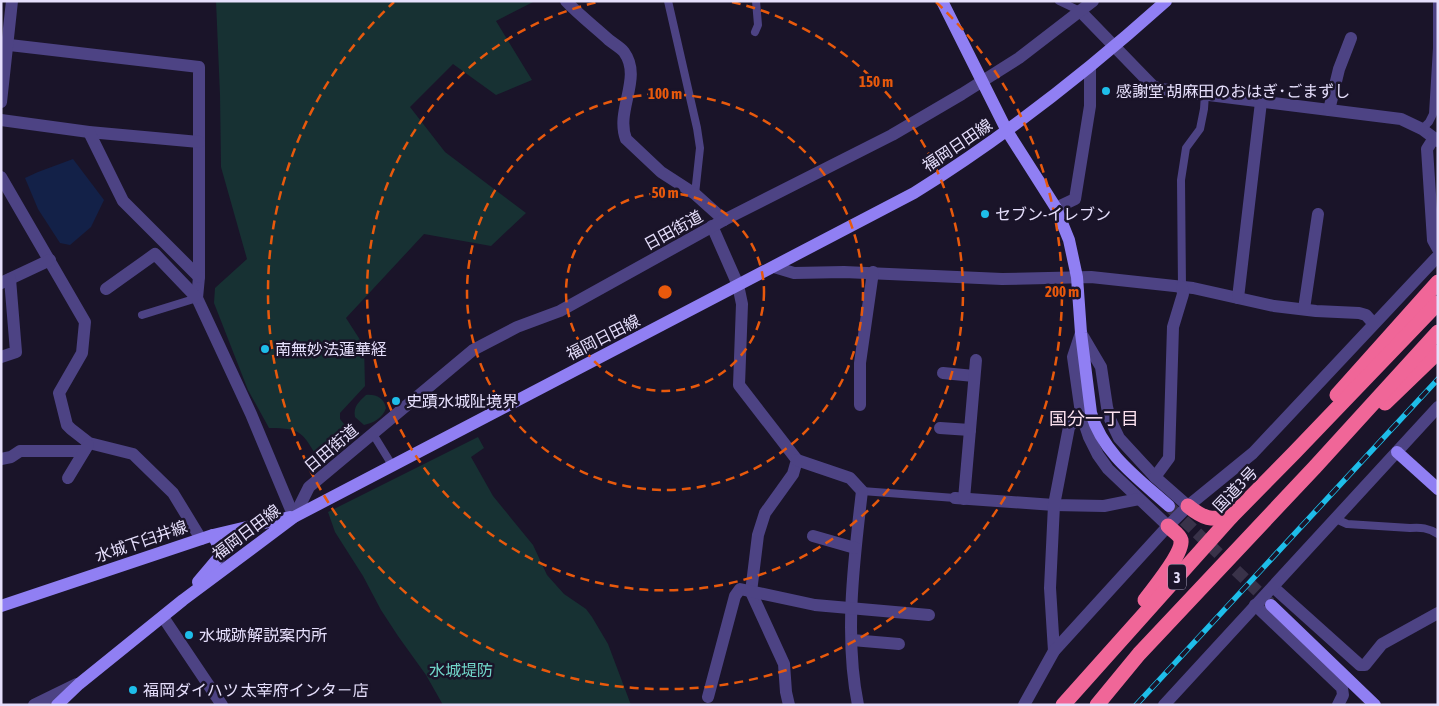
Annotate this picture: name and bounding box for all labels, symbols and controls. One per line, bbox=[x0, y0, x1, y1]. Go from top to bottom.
text: 150 m bbox=[859, 73, 893, 90]
place label: 感謝堂 胡麻田のおはぎ･ごまずし bbox=[1116, 82, 1350, 100]
text: 100 m bbox=[648, 85, 682, 102]
marker: 感謝堂 胡麻田のおはぎ･ごまずし bbox=[1100, 85, 1112, 97]
street label: 福岡日田線 bbox=[919, 115, 995, 175]
text: 50 m bbox=[652, 184, 679, 201]
place label: セブン-イレブン bbox=[995, 205, 1111, 223]
street label: 日田街道 bbox=[641, 207, 705, 253]
marker: セブン-イレブン bbox=[979, 208, 991, 220]
centre of rings bbox=[656, 283, 674, 301]
text: 200 m bbox=[1045, 283, 1079, 300]
street label: 福岡日田線 bbox=[563, 311, 643, 363]
place label: 南無妙法蓮華経 bbox=[275, 340, 387, 358]
marker: 南無妙法蓮華経 bbox=[259, 343, 271, 355]
place label: 史蹟水城阯境界 bbox=[406, 392, 518, 410]
marker: 史蹟水城阯境界 bbox=[390, 395, 402, 407]
district label: 国分一丁目 bbox=[1049, 408, 1139, 429]
street label: 日田街道 bbox=[301, 421, 361, 475]
street label: 国道3号 bbox=[1209, 463, 1261, 515]
street label: 福岡日田線 bbox=[209, 501, 283, 563]
street label: 水城下臼井線 bbox=[93, 517, 189, 565]
road number: 3 bbox=[1168, 564, 1186, 590]
place label: 水城跡解説案内所 bbox=[199, 626, 327, 644]
marker: 水城跡解説案内所 bbox=[183, 629, 195, 641]
park label: 水城堤防 bbox=[429, 661, 493, 679]
place label: 福岡ダイハツ 太宰府インタ－店 bbox=[143, 681, 369, 699]
marker: 福岡ダイハツ 太宰府インタ－店 bbox=[127, 684, 139, 696]

